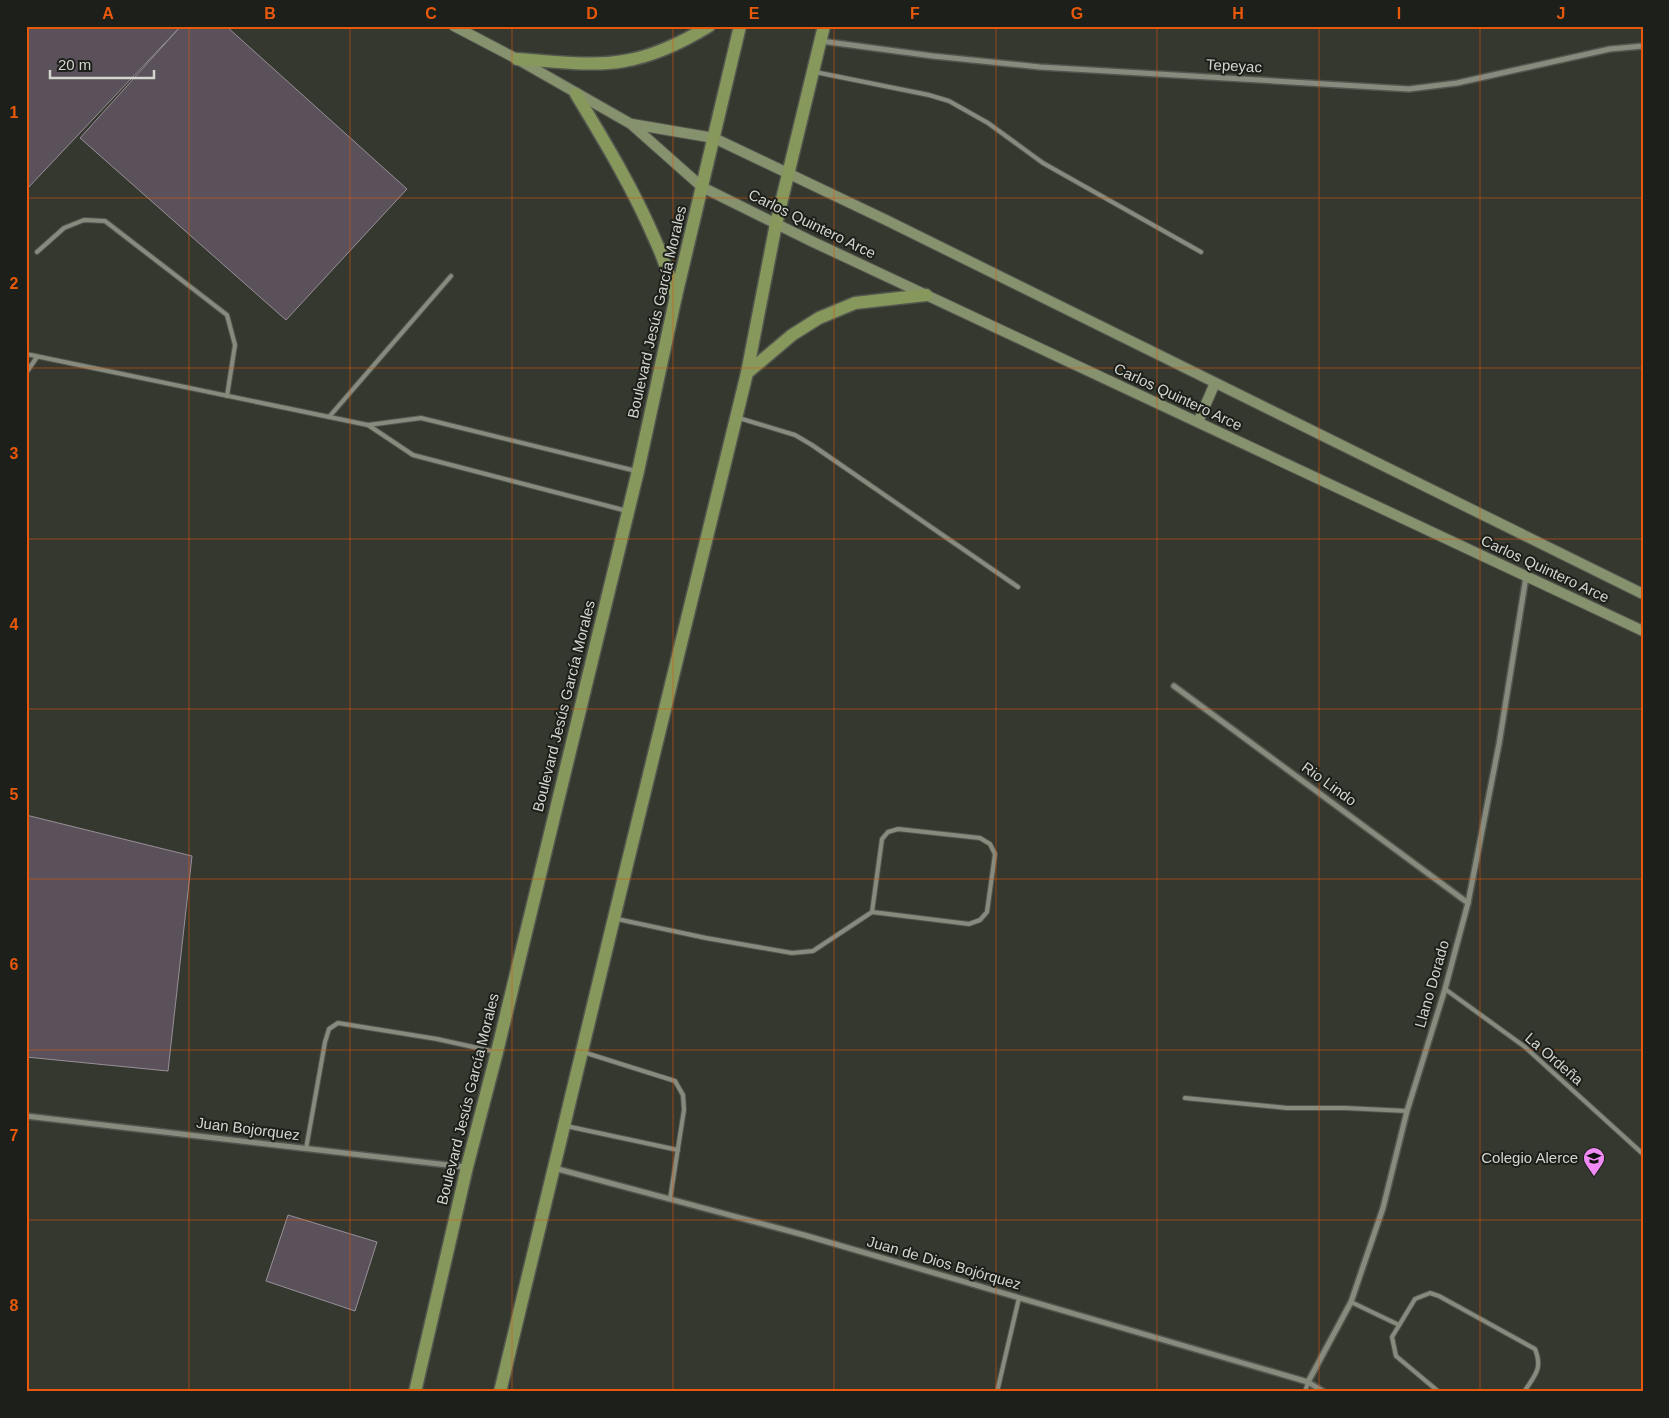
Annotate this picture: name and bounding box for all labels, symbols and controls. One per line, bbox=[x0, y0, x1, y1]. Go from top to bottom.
text: A bbox=[102, 5, 114, 22]
text: B bbox=[264, 5, 276, 22]
text: C bbox=[425, 5, 437, 22]
text: D bbox=[586, 5, 598, 22]
text: E bbox=[749, 5, 760, 22]
text: F bbox=[910, 5, 920, 22]
text: G bbox=[1071, 5, 1083, 22]
text: H bbox=[1232, 5, 1244, 22]
text: I bbox=[1397, 5, 1401, 22]
text: J bbox=[1557, 5, 1565, 22]
scale bar bbox=[50, 48, 154, 80]
text: 20 m bbox=[58, 56, 91, 73]
street label: Tepeyac bbox=[1206, 56, 1263, 75]
text: 1 bbox=[10, 104, 19, 121]
street label: Carlos Quintero Arce bbox=[746, 185, 879, 262]
street label: Boulevard Jesús García Morales bbox=[624, 204, 689, 420]
text: 2 bbox=[10, 275, 19, 292]
street label: Carlos Quintero Arce bbox=[1112, 359, 1245, 434]
text: 3 bbox=[10, 445, 19, 462]
street label: Carlos Quintero Arce bbox=[1479, 531, 1612, 606]
street label: Boulevard Jesús García Morales bbox=[529, 598, 598, 814]
text: 4 bbox=[10, 616, 19, 633]
street label: Rio Lindo bbox=[1299, 758, 1360, 809]
text: 5 bbox=[10, 786, 19, 803]
street label: Llano Dorado bbox=[1411, 938, 1452, 1029]
text: 6 bbox=[10, 956, 19, 973]
street label: Boulevard Jesús García Morales bbox=[433, 991, 502, 1207]
street label: La Ordeña bbox=[1522, 1029, 1587, 1089]
street label: Juan Bojorquez bbox=[195, 1114, 301, 1143]
text: 7 bbox=[10, 1127, 19, 1144]
school or university icon: Colegio Alerce bbox=[1582, 1146, 1606, 1177]
place label: Colegio Alerce bbox=[1481, 1149, 1578, 1166]
street label: Juan de Dios Bojórquez bbox=[865, 1232, 1023, 1293]
text: 8 bbox=[10, 1297, 19, 1314]

